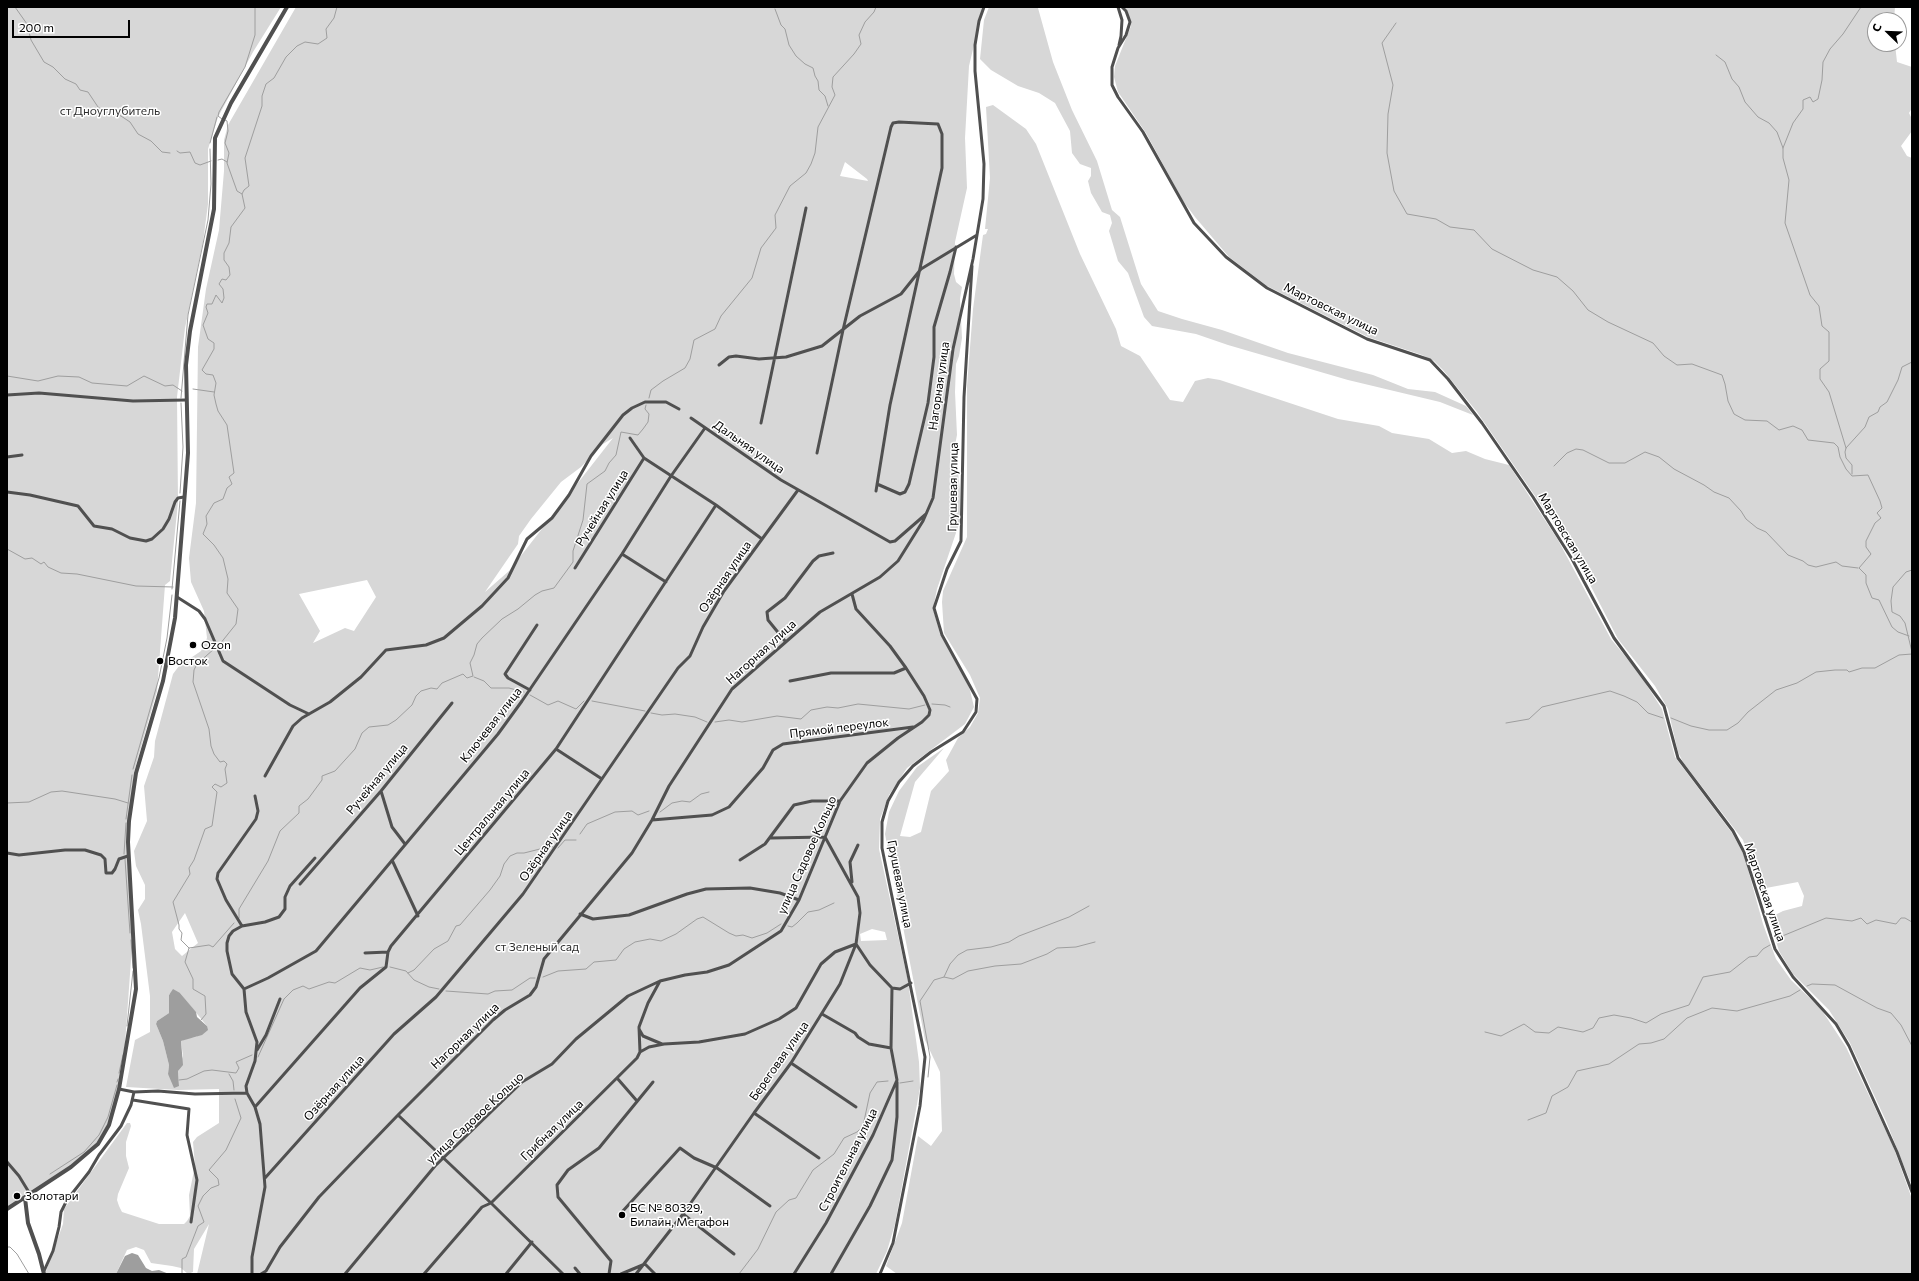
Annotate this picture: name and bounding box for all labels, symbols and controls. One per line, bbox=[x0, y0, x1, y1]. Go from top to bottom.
scale bar bbox=[14, 12, 132, 38]
north arrow bbox=[1867, 12, 1907, 52]
text: 200 m bbox=[19, 20, 54, 34]
text: С bbox=[1869, 22, 1884, 34]
park label: ст Дноуглубитель bbox=[60, 104, 160, 118]
street label: Мартовская улица bbox=[1281, 280, 1381, 338]
street label: Нагорная улица bbox=[926, 341, 952, 431]
street label: Дальняя улица bbox=[711, 417, 787, 477]
street label: Грушевая улица bbox=[945, 442, 961, 532]
street label: Ручейная улица bbox=[573, 467, 631, 549]
street label: Мартовская улица bbox=[1535, 490, 1601, 586]
street label: Озёрная улица bbox=[696, 538, 754, 616]
street label: Нагорная улица bbox=[723, 617, 799, 687]
place label: Ozon bbox=[201, 638, 231, 652]
marker: Ozon bbox=[188, 640, 198, 650]
place label: Восток bbox=[168, 654, 208, 668]
marker: Восток bbox=[155, 656, 165, 666]
street label: Ключевая улица bbox=[457, 685, 525, 765]
street label: Прямой переулок bbox=[789, 715, 889, 741]
street label: Ручейная улица bbox=[343, 741, 411, 817]
street label: Центральная улица bbox=[452, 766, 532, 858]
street label: улица Садовое Кольцо bbox=[774, 794, 840, 916]
street label: Озёрная улица bbox=[516, 808, 576, 884]
street label: Грушевая улица bbox=[884, 839, 916, 929]
street label: Мартовская улица bbox=[1741, 841, 1789, 943]
park label: ст Зеленый сад bbox=[495, 940, 579, 954]
street label: Нагорная улица bbox=[428, 1000, 502, 1072]
street label: Береговая улица bbox=[746, 1019, 812, 1103]
street label: Озёрная улица bbox=[301, 1052, 367, 1124]
street label: улица Садовое Кольцо bbox=[423, 1069, 527, 1167]
street label: Грибная улица bbox=[518, 1097, 586, 1163]
street label: Строительная улица bbox=[816, 1106, 880, 1214]
place label: Золотари bbox=[25, 1189, 79, 1203]
marker: Золотари bbox=[12, 1191, 22, 1201]
place label: БС № 80329, Билайн, Мегафон bbox=[630, 1201, 729, 1229]
marker: БС № 80329, Билайн, Мегафон bbox=[617, 1210, 627, 1220]

